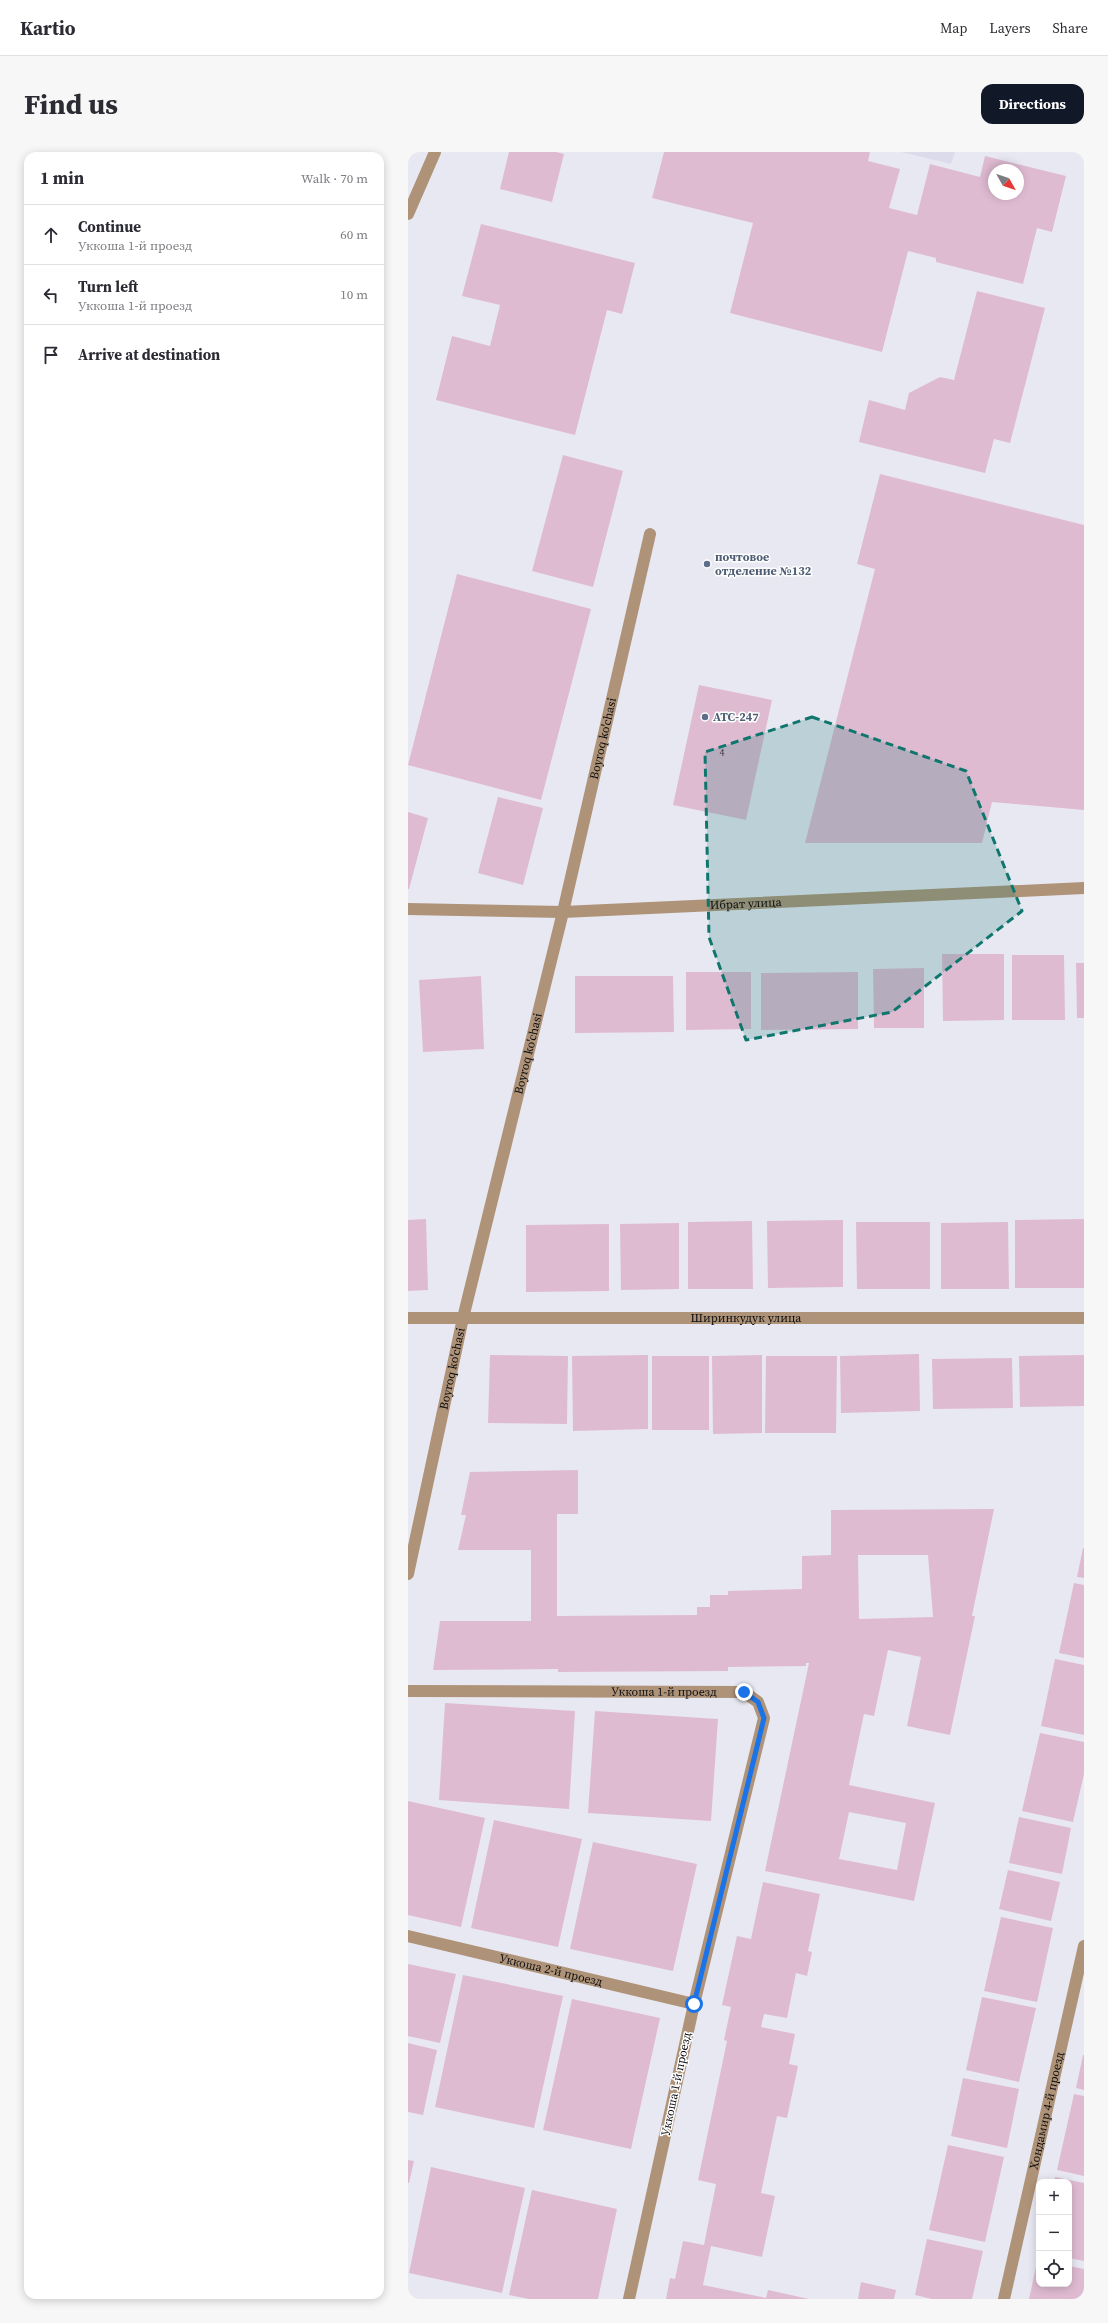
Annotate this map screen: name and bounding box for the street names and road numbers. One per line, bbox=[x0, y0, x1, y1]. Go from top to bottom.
street label: Boyroq ko'chasi bbox=[586, 696, 620, 781]
street label: Ибрат улица bbox=[710, 894, 783, 913]
street label: Boyroq ko'chasi bbox=[510, 1011, 546, 1096]
street label: Ширинкудук улица bbox=[691, 1310, 802, 1326]
street label: Boyroq ko'chasi bbox=[436, 1326, 469, 1411]
street label: Уккоша 1-й проезд bbox=[611, 1684, 717, 1700]
street label: Уккоша 2-й проезд bbox=[498, 1950, 604, 1990]
street label: Уккоша 1-й проезд bbox=[657, 2031, 695, 2137]
street label: Хондамир 4-й проезд bbox=[1026, 2050, 1068, 2171]

